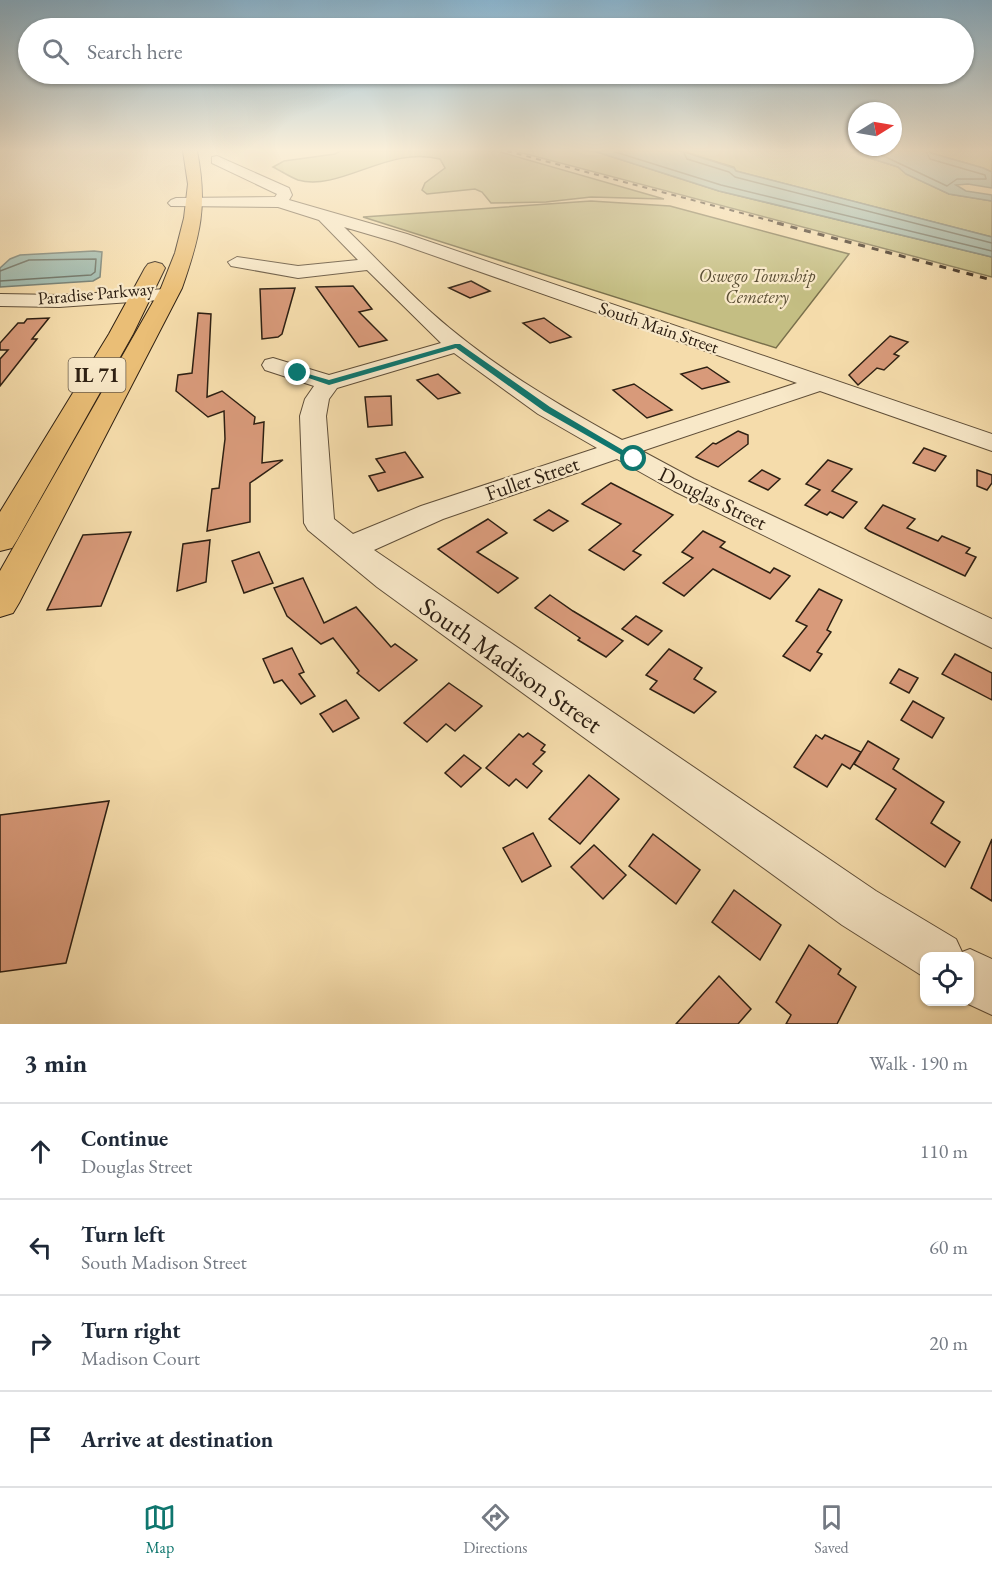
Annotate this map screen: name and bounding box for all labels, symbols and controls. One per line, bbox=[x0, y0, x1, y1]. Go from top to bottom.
search box bbox=[18, 18, 974, 84]
icon: search bbox=[39, 35, 72, 68]
text: Search here bbox=[87, 37, 182, 66]
north arrow bbox=[848, 102, 902, 156]
park label: Oswego Township Cemetery bbox=[699, 264, 815, 309]
street label: Paradise Parkway bbox=[37, 276, 155, 310]
street label: South Main Street bbox=[596, 296, 722, 358]
road number: IL 71 bbox=[68, 358, 126, 392]
route end bbox=[284, 359, 310, 385]
route start bbox=[620, 445, 646, 471]
street label: Fuller Street bbox=[482, 449, 583, 507]
street label: Douglas Street bbox=[655, 460, 772, 536]
street label: South Madison Street bbox=[413, 589, 609, 741]
map controls bbox=[920, 952, 974, 1006]
button: locate bbox=[920, 952, 974, 1006]
text: 3 min bbox=[24, 1046, 87, 1080]
text: Walk · 190 m bbox=[869, 1050, 968, 1076]
text: Continue bbox=[81, 1124, 168, 1153]
icon: ahead bbox=[24, 1135, 57, 1168]
text: 110 m bbox=[920, 1138, 968, 1164]
text: Douglas Street bbox=[81, 1153, 192, 1179]
text: Turn left bbox=[81, 1220, 165, 1249]
icon: left bbox=[24, 1231, 57, 1264]
text: 60 m bbox=[929, 1234, 968, 1260]
text: South Madison Street bbox=[81, 1249, 247, 1275]
text: Turn right bbox=[81, 1316, 180, 1345]
icon: right bbox=[24, 1327, 57, 1360]
text: 20 m bbox=[929, 1330, 968, 1356]
text: Madison Court bbox=[81, 1345, 200, 1371]
icon: arrive bbox=[24, 1423, 57, 1456]
text: Arrive at destination bbox=[81, 1425, 273, 1454]
tab: Map bbox=[143, 1501, 176, 1558]
tab: Directions bbox=[463, 1501, 528, 1558]
tab: Saved bbox=[814, 1501, 849, 1558]

